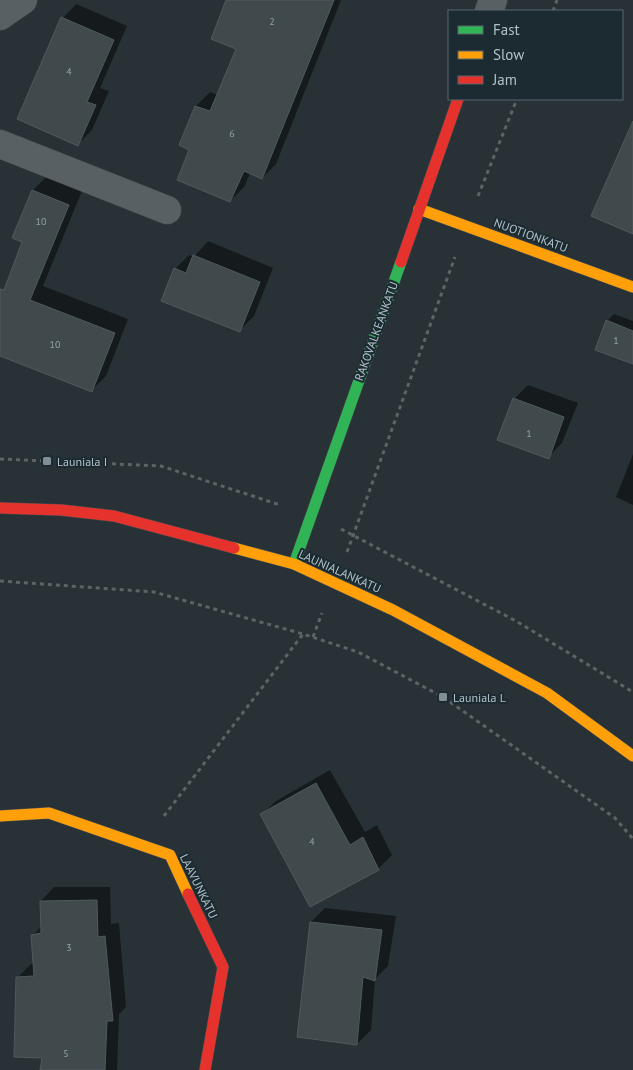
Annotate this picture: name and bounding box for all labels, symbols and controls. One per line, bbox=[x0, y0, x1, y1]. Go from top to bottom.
legend bbox=[448, 10, 623, 100]
house number: 2 bbox=[269, 15, 275, 28]
text: Fast bbox=[493, 20, 520, 39]
text: Slow bbox=[493, 45, 524, 64]
house number: 4 bbox=[66, 65, 72, 78]
text: Jam bbox=[492, 70, 517, 89]
house number: 6 bbox=[229, 127, 235, 140]
house number: 10 bbox=[36, 215, 47, 228]
street label: NUOTIONKATU bbox=[492, 215, 570, 255]
street label: RAKOVALKEANKATU bbox=[351, 279, 401, 383]
house number: 1 bbox=[613, 334, 619, 347]
house number: 10 bbox=[50, 338, 61, 351]
house number: 1 bbox=[526, 427, 532, 440]
place label: Launiala I bbox=[57, 454, 107, 469]
marker: Launiala I bbox=[41, 455, 53, 467]
street label: LAUNIALANKATU bbox=[296, 546, 384, 596]
place label: Launiala L bbox=[453, 690, 506, 705]
marker: Launiala L bbox=[437, 691, 449, 703]
house number: 4 bbox=[309, 835, 315, 848]
street label: LAAVUNKATU bbox=[177, 851, 221, 921]
house number: 3 bbox=[66, 941, 72, 954]
house number: 5 bbox=[63, 1047, 69, 1060]

